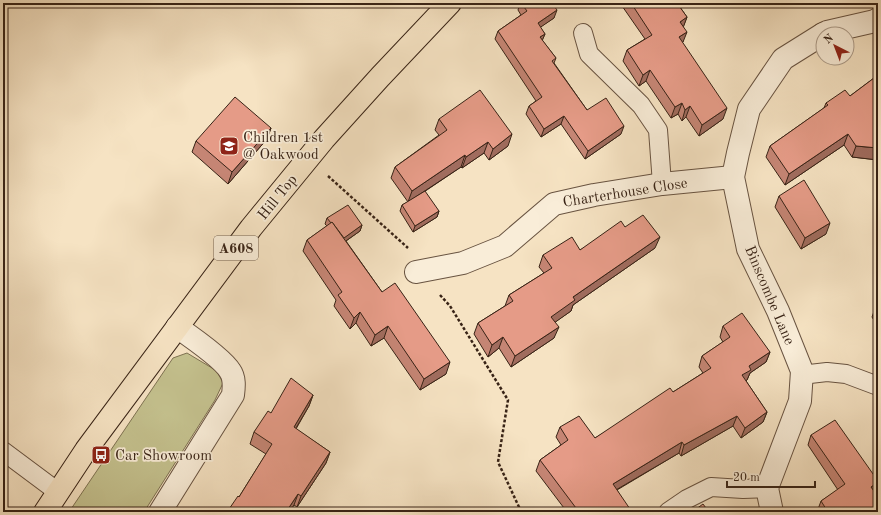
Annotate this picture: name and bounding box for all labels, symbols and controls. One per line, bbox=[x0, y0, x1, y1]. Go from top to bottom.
north arrow bbox=[815, 26, 855, 66]
text: N bbox=[823, 32, 837, 47]
place label: Children 1st @ Oakwood bbox=[243, 131, 323, 163]
school or university icon: Children 1st @ Oakwood bbox=[218, 135, 240, 157]
street label: Hill Top bbox=[256, 172, 301, 223]
street label: Charterhouse Close bbox=[562, 176, 689, 211]
road number: A608 bbox=[214, 236, 258, 260]
street label: Binscombe Lane bbox=[741, 244, 796, 347]
bus stop icon: Car Showroom bbox=[90, 444, 112, 466]
place label: Car Showroom bbox=[115, 449, 212, 464]
scale bar bbox=[727, 463, 815, 489]
text: 20 m bbox=[733, 472, 760, 484]

